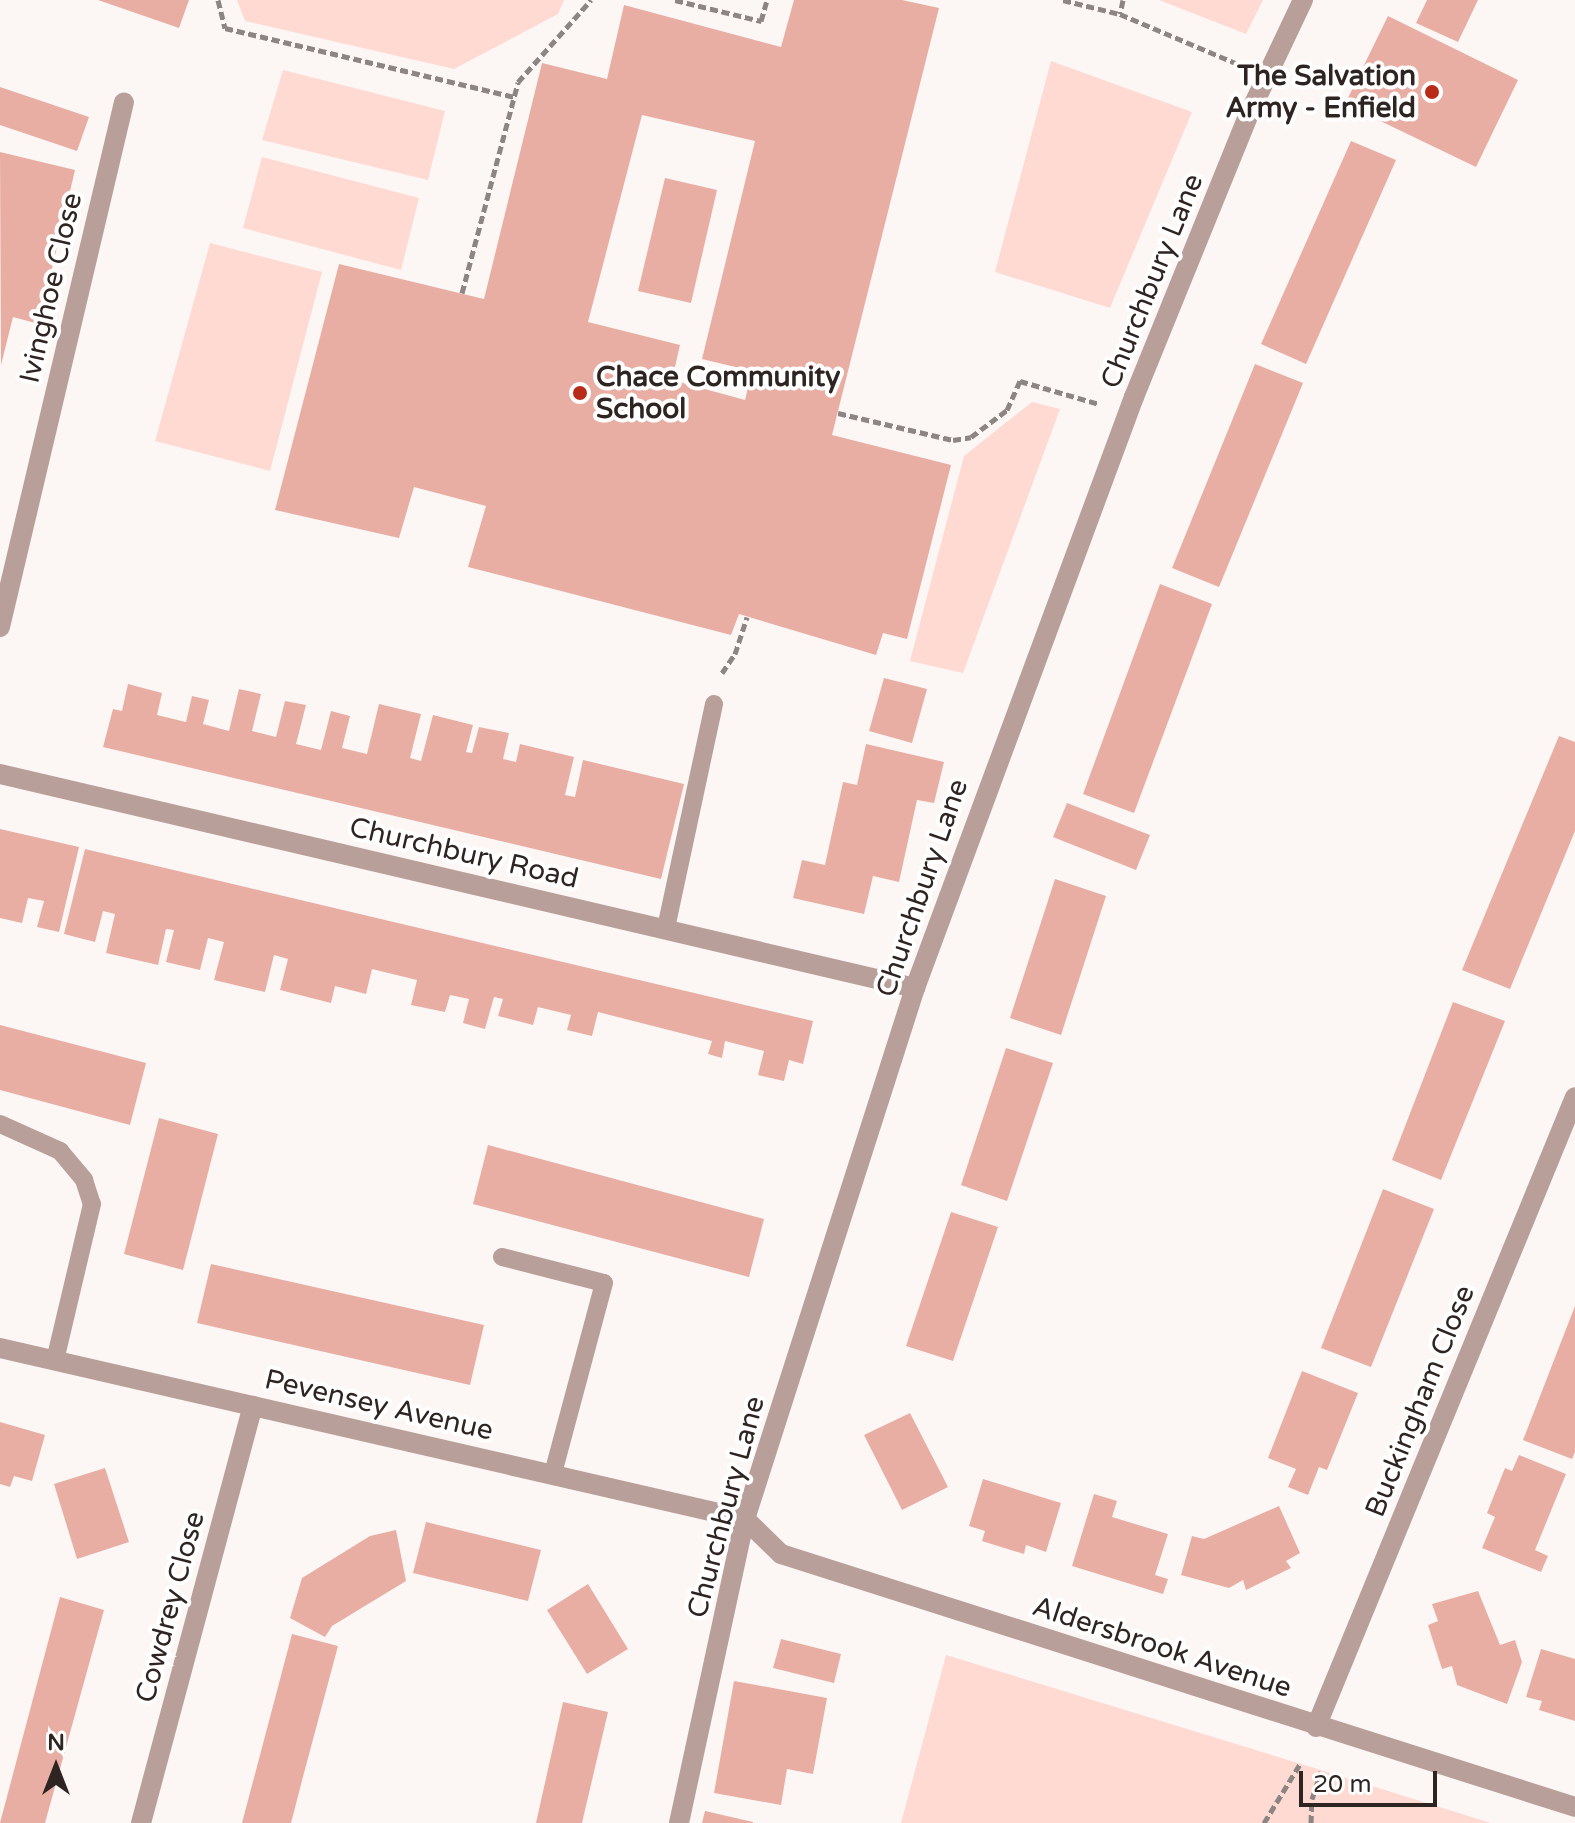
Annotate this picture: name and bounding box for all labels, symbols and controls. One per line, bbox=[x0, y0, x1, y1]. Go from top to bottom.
place label: The Salvation Army - Enfield bbox=[1225, 59, 1416, 125]
marker: The Salvation Army - Enfield bbox=[1423, 83, 1441, 101]
street label: Churchbury Lane bbox=[1094, 169, 1210, 393]
street label: Ivinghoe Close bbox=[13, 190, 89, 386]
place label: Chace Community School bbox=[596, 360, 840, 426]
marker: Chace Community School bbox=[571, 384, 589, 402]
street label: Churchbury Lane bbox=[869, 775, 975, 1001]
street label: Churchbury Road bbox=[346, 810, 582, 896]
street label: Buckingham Close bbox=[1358, 1280, 1482, 1522]
street label: Pevensey Avenue bbox=[262, 1362, 496, 1448]
street label: Churchbury Lane bbox=[680, 1392, 772, 1622]
street label: Cowdrey Close bbox=[128, 1508, 212, 1706]
street label: Aldersbrook Avenue bbox=[1028, 1589, 1296, 1705]
north arrow bbox=[16, 1727, 96, 1807]
text: N bbox=[47, 1730, 65, 1756]
scale bar bbox=[1303, 1755, 1441, 1805]
text: 20 m bbox=[1313, 1770, 1371, 1799]

